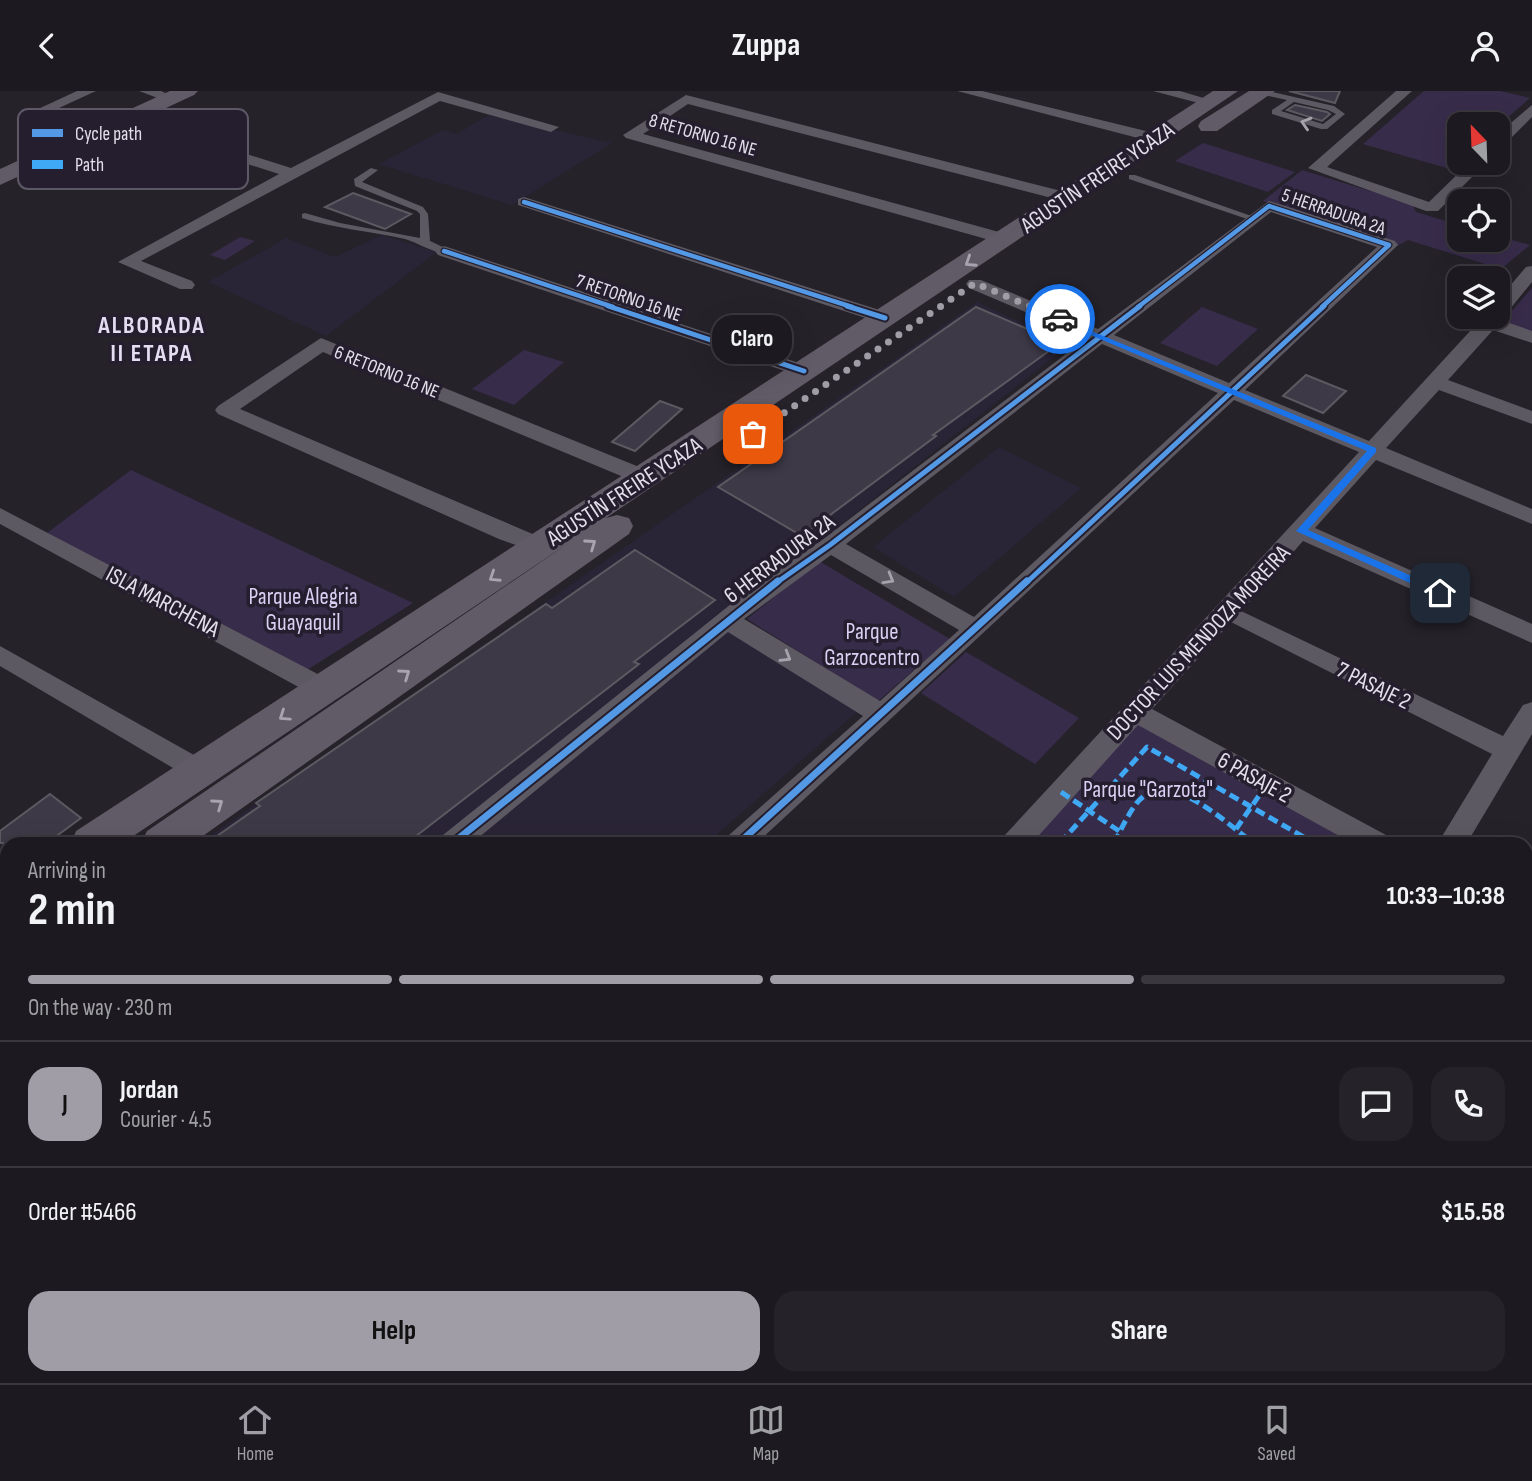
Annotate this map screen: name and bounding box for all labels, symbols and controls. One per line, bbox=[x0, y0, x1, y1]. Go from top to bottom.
text: Zuppa bbox=[732, 26, 800, 65]
icon: back bbox=[28, 27, 66, 65]
icon: person bbox=[1466, 27, 1504, 65]
legend bbox=[18, 109, 248, 189]
street label: 8 RETORNO 16 NE bbox=[646, 109, 759, 162]
north arrow bbox=[1447, 112, 1510, 175]
map controls bbox=[1447, 112, 1510, 329]
street label: AGUSTÍN FREIRE YCAZA bbox=[1015, 116, 1180, 240]
one-way arrow bbox=[1300, 116, 1312, 131]
text: Cycle path bbox=[75, 123, 142, 146]
text: Path bbox=[75, 154, 104, 177]
street label: 5 HERRADURA 2A bbox=[1279, 184, 1389, 241]
button: locate bbox=[1447, 189, 1510, 252]
one-way arrow bbox=[964, 253, 977, 266]
button: layers bbox=[1447, 266, 1510, 329]
street label: 7 RETORNO 16 NE bbox=[573, 270, 684, 327]
courier bbox=[1025, 284, 1095, 354]
icon: car bbox=[1041, 300, 1079, 338]
district label: ALBORADA II ETAPA bbox=[97, 311, 206, 368]
callout: Claro bbox=[713, 315, 793, 364]
text: Claro bbox=[731, 325, 773, 353]
street label: 6 RETORNO 16 NE bbox=[331, 341, 442, 404]
pin bbox=[723, 404, 783, 464]
icon: bag bbox=[734, 415, 772, 453]
street label: AGUSTÍN FREIRE YCAZA bbox=[541, 431, 707, 553]
street label: 6 HERRADURA 2A bbox=[719, 508, 841, 610]
one-way arrow bbox=[584, 539, 597, 552]
street label: DOCTOR LUIS MENDOZA MOREIRA bbox=[1101, 539, 1296, 746]
street label: ISLA MARCHENA bbox=[101, 560, 224, 644]
pin bbox=[1410, 563, 1470, 623]
one-way arrow bbox=[489, 568, 502, 581]
one-way arrow bbox=[882, 571, 894, 584]
icon: home bbox=[1421, 574, 1459, 612]
park label: Parque Alegria Guayaquil bbox=[248, 583, 358, 637]
park label: Parque Garzocentro bbox=[824, 618, 920, 672]
one-way arrow bbox=[779, 648, 792, 661]
street label: 7 PASAJE 2 bbox=[1332, 656, 1415, 716]
one-way arrow bbox=[397, 670, 410, 682]
one-way arrow bbox=[279, 708, 292, 720]
street label: 6 PASAJE 2 bbox=[1213, 746, 1296, 810]
park label: Parque "Garzota" bbox=[1083, 776, 1213, 804]
one-way arrow bbox=[210, 800, 223, 812]
text: Arriving in bbox=[28, 857, 106, 885]
text: 10:33–10:38 bbox=[1387, 881, 1505, 912]
text: 2 min bbox=[28, 883, 116, 938]
text: On the way · 230 m bbox=[28, 994, 172, 1022]
button: chat bbox=[1339, 1067, 1413, 1141]
button: phone bbox=[1431, 1067, 1505, 1141]
text: Jordan bbox=[120, 1075, 178, 1106]
text: J bbox=[62, 1089, 68, 1120]
text: Courier · 4.5 bbox=[120, 1106, 212, 1134]
text: Order #5466 bbox=[28, 1197, 137, 1228]
text: $15.58 bbox=[1440, 1197, 1505, 1228]
button: Help bbox=[28, 1291, 760, 1371]
button: Share bbox=[774, 1291, 1505, 1371]
tab: Home bbox=[236, 1401, 274, 1466]
tab: Map bbox=[747, 1401, 785, 1466]
tab: Saved bbox=[1258, 1401, 1296, 1466]

